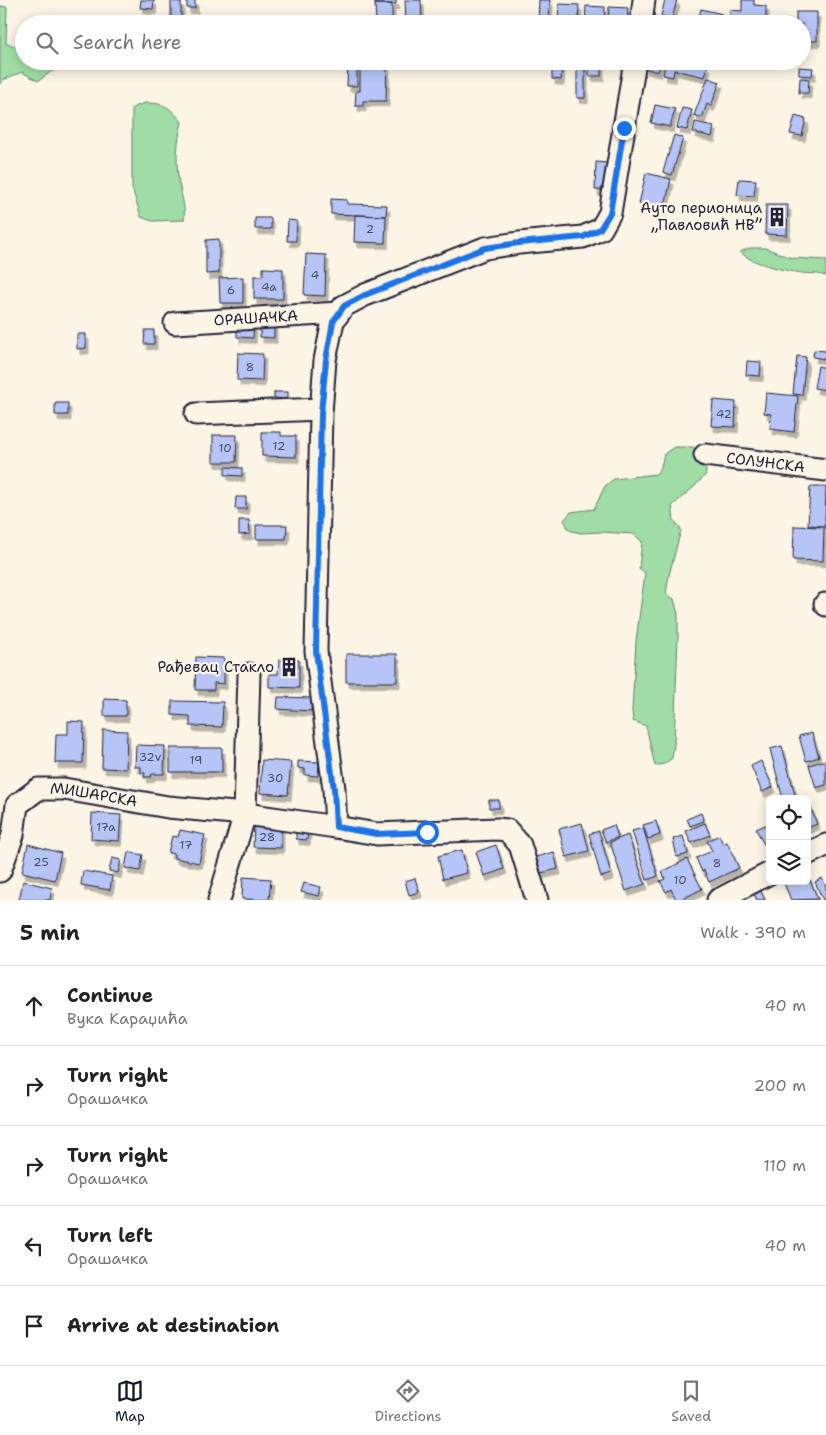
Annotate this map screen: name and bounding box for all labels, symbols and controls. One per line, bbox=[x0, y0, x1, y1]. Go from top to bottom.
search box bbox=[15, 15, 811, 70]
icon: search bbox=[33, 29, 61, 57]
text: Search here bbox=[73, 30, 182, 55]
route end bbox=[613, 117, 636, 140]
place label: Ауто перионица „Павловић НВ” bbox=[640, 198, 763, 235]
building icon: Ауто перионица „Павловић НВ” bbox=[766, 206, 788, 228]
house number: 2 bbox=[366, 221, 374, 237]
house number: 4 bbox=[311, 267, 319, 283]
house number: 4a bbox=[261, 279, 277, 295]
house number: 6 bbox=[227, 282, 235, 298]
street label: ОРАШАЧКА bbox=[213, 306, 299, 331]
house number: 8 bbox=[246, 359, 254, 375]
house number: 42 bbox=[716, 406, 732, 422]
house number: 12 bbox=[273, 438, 285, 454]
house number: 10 bbox=[218, 440, 232, 456]
street label: СОЛУНСКА bbox=[725, 448, 806, 477]
building icon: Рађевац Стакло bbox=[278, 656, 300, 678]
place label: Рађевац Стакло bbox=[157, 657, 274, 677]
house number: 32v bbox=[139, 749, 162, 765]
house number: 19 bbox=[190, 752, 202, 768]
house number: 30 bbox=[267, 770, 283, 786]
street label: МИШАРСКА bbox=[50, 779, 139, 812]
map controls bbox=[766, 795, 811, 885]
button: locate bbox=[766, 795, 811, 840]
house number: 17a bbox=[96, 819, 116, 835]
route start bbox=[416, 821, 439, 844]
house number: 28 bbox=[259, 829, 275, 845]
house number: 17 bbox=[180, 837, 192, 853]
button: layers bbox=[766, 840, 811, 885]
house number: 25 bbox=[33, 854, 49, 870]
house number: 8 bbox=[713, 855, 721, 871]
house number: 10 bbox=[673, 872, 687, 888]
text: 5 min bbox=[20, 919, 80, 947]
text: Walk · 390 m bbox=[700, 922, 806, 943]
text: Continue bbox=[67, 983, 153, 1008]
icon: ahead bbox=[20, 992, 48, 1020]
text: 40 m bbox=[764, 995, 806, 1016]
text: Вука Караџића bbox=[67, 1008, 188, 1029]
text: Turn right bbox=[67, 1063, 168, 1088]
icon: right bbox=[20, 1072, 48, 1100]
text: 200 m bbox=[754, 1075, 806, 1096]
text: Орашачка bbox=[67, 1088, 148, 1109]
text: Turn right bbox=[67, 1143, 168, 1168]
icon: right bbox=[20, 1152, 48, 1180]
text: 110 m bbox=[763, 1155, 806, 1176]
text: Орашачка bbox=[67, 1168, 148, 1189]
text: Turn left bbox=[67, 1223, 153, 1248]
icon: left bbox=[20, 1232, 48, 1260]
text: 40 m bbox=[764, 1235, 806, 1256]
text: Орашачка bbox=[67, 1248, 148, 1269]
icon: arrive bbox=[20, 1312, 48, 1340]
text: Arrive at destination bbox=[67, 1313, 279, 1338]
tab: Map bbox=[115, 1377, 145, 1425]
tab: Directions bbox=[375, 1377, 441, 1425]
tab: Saved bbox=[671, 1377, 711, 1425]

